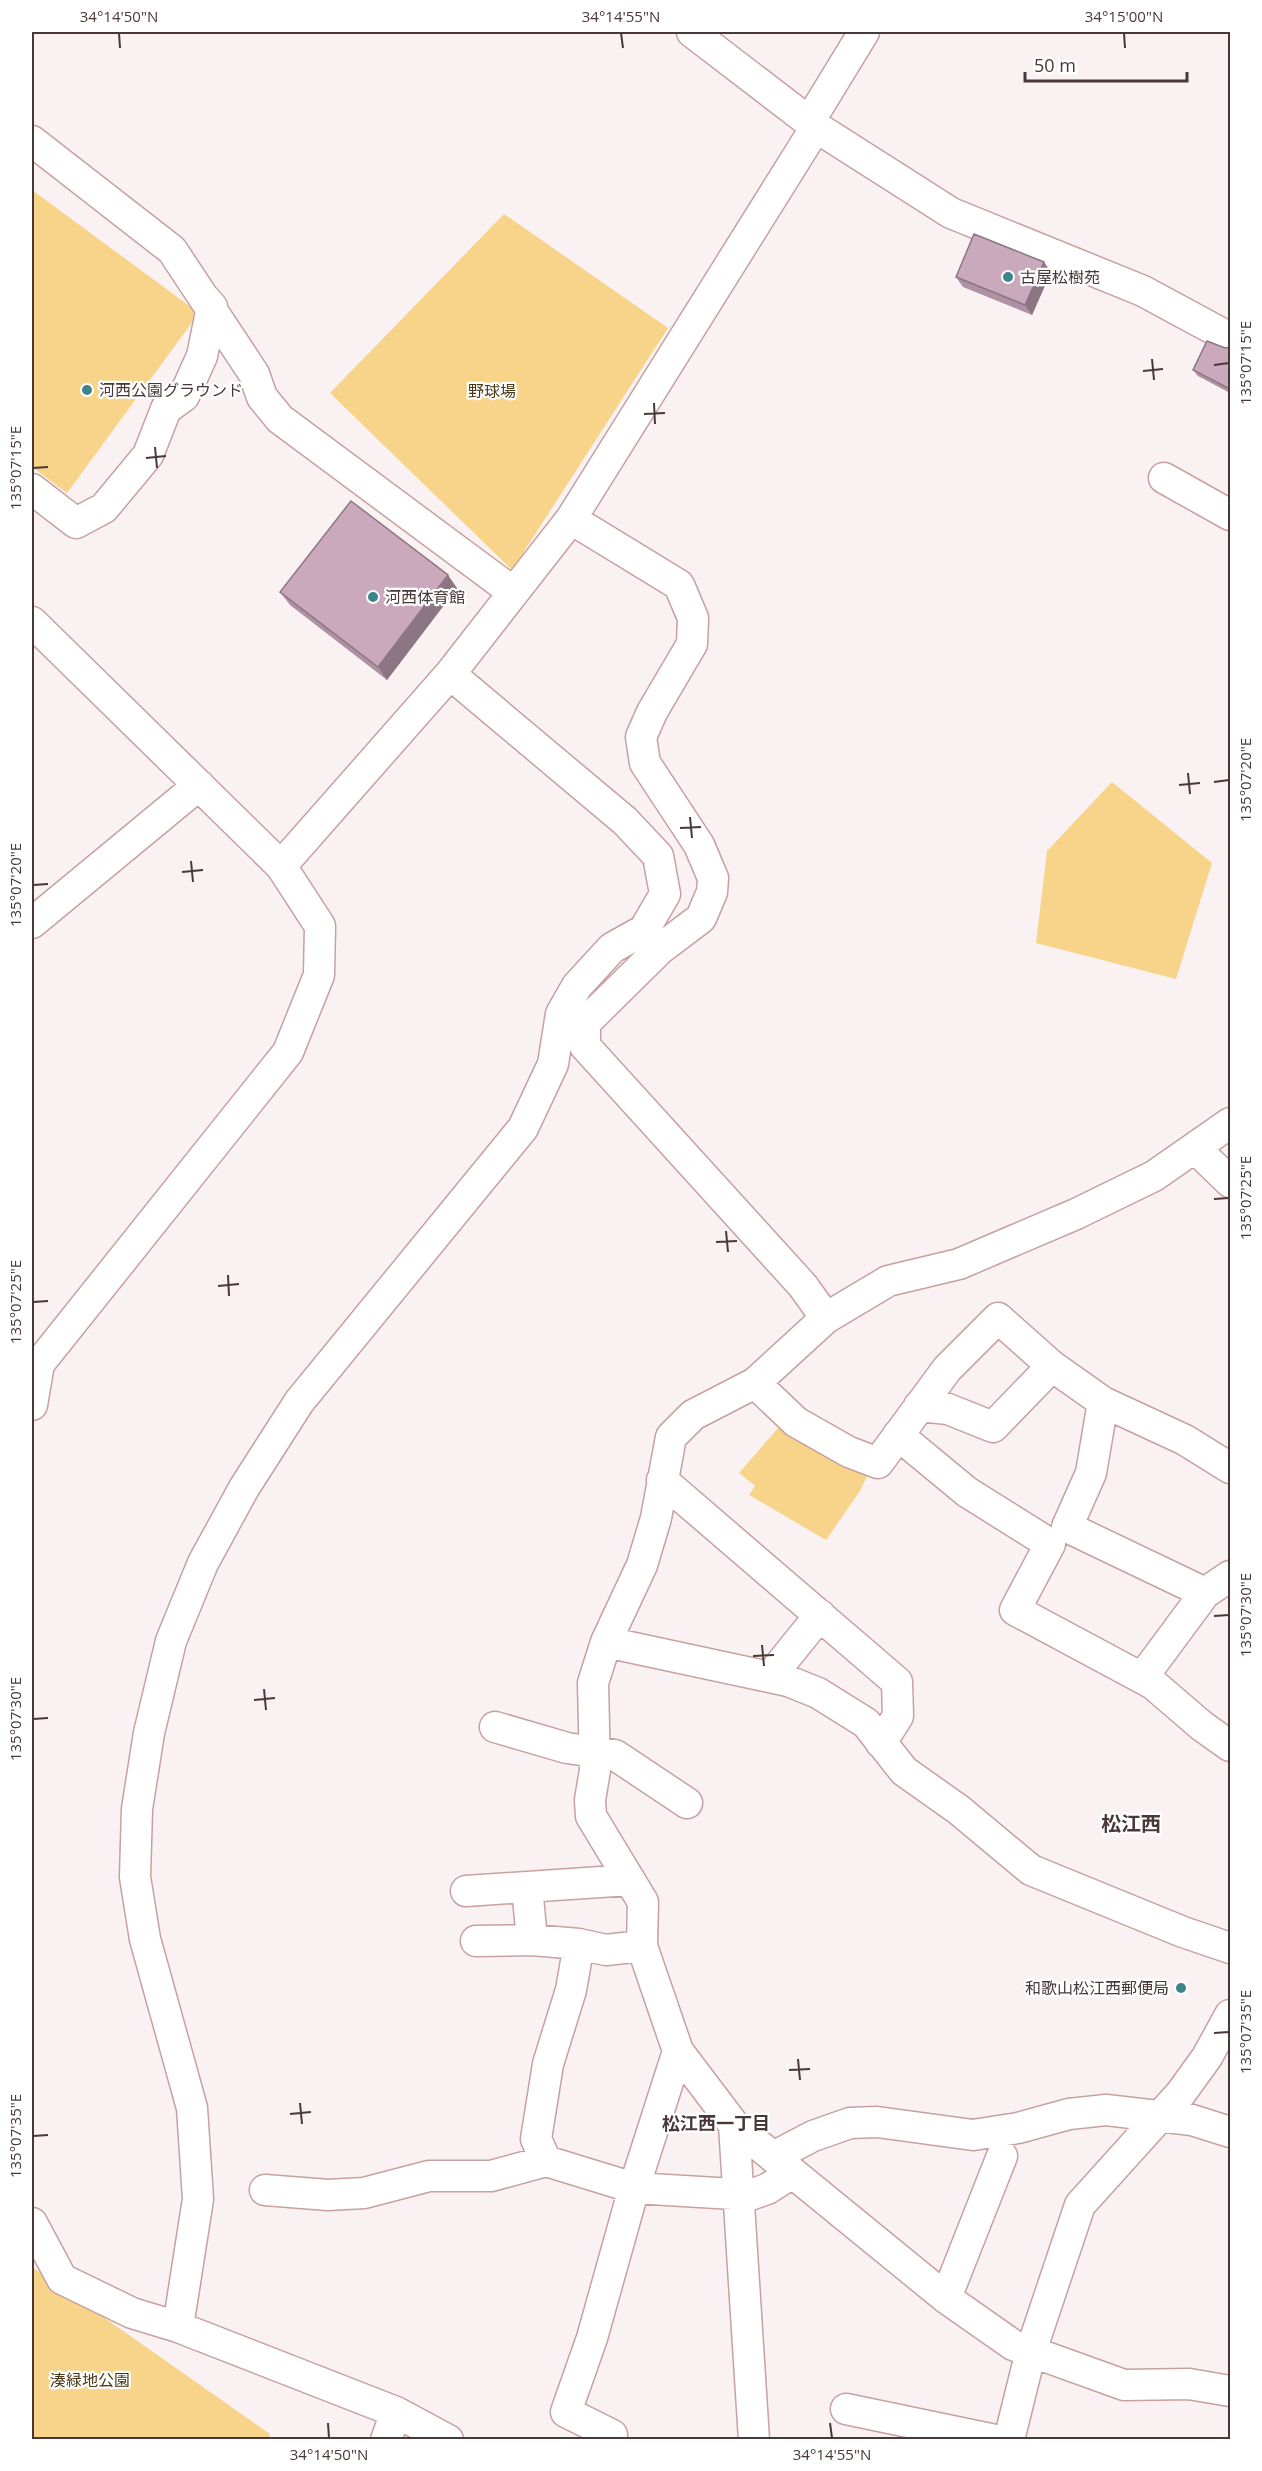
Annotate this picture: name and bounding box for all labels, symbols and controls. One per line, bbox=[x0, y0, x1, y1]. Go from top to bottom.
text: 34°14'50"N bbox=[80, 6, 158, 26]
text: 34°14'55"N bbox=[582, 6, 660, 26]
text: 34°15'00"N bbox=[1085, 6, 1163, 26]
scale bar bbox=[1025, 45, 1187, 83]
text: 50 m bbox=[1034, 53, 1076, 77]
place label: 古屋松樹苑 bbox=[1020, 266, 1100, 288]
marker: 古屋松樹苑 bbox=[1001, 270, 1015, 284]
text: 135°07'15"E bbox=[1235, 321, 1255, 405]
place label: 河西公園グラウンド bbox=[99, 379, 243, 401]
park label: 野球場 bbox=[468, 380, 516, 402]
marker: 河西公園グラウンド bbox=[80, 383, 94, 397]
text: 135°07'15"E bbox=[5, 426, 25, 510]
place label: 河西体育館 bbox=[385, 586, 465, 608]
marker: 河西体育館 bbox=[366, 590, 380, 604]
text: 135°07'20"E bbox=[1235, 738, 1255, 822]
text: 135°07'20"E bbox=[5, 843, 25, 927]
text: 135°07'25"E bbox=[1235, 1156, 1255, 1240]
text: 135°07'25"E bbox=[5, 1260, 25, 1344]
text: 135°07'30"E bbox=[1235, 1573, 1255, 1657]
text: 135°07'30"E bbox=[5, 1677, 25, 1761]
district label: 松江西 bbox=[1101, 1810, 1161, 1837]
place label: 和歌山松江西郵便局 bbox=[1025, 1977, 1169, 1999]
marker: 和歌山松江西郵便局 bbox=[1174, 1981, 1188, 1995]
text: 135°07'35"E bbox=[1235, 1990, 1255, 2074]
text: 135°07'35"E bbox=[5, 2094, 25, 2178]
district label: 松江西一丁目 bbox=[662, 2111, 770, 2135]
park label: 湊緑地公園 bbox=[50, 2369, 130, 2391]
text: 34°14'50"N bbox=[290, 2444, 368, 2464]
text: 34°14'55"N bbox=[793, 2444, 871, 2464]

